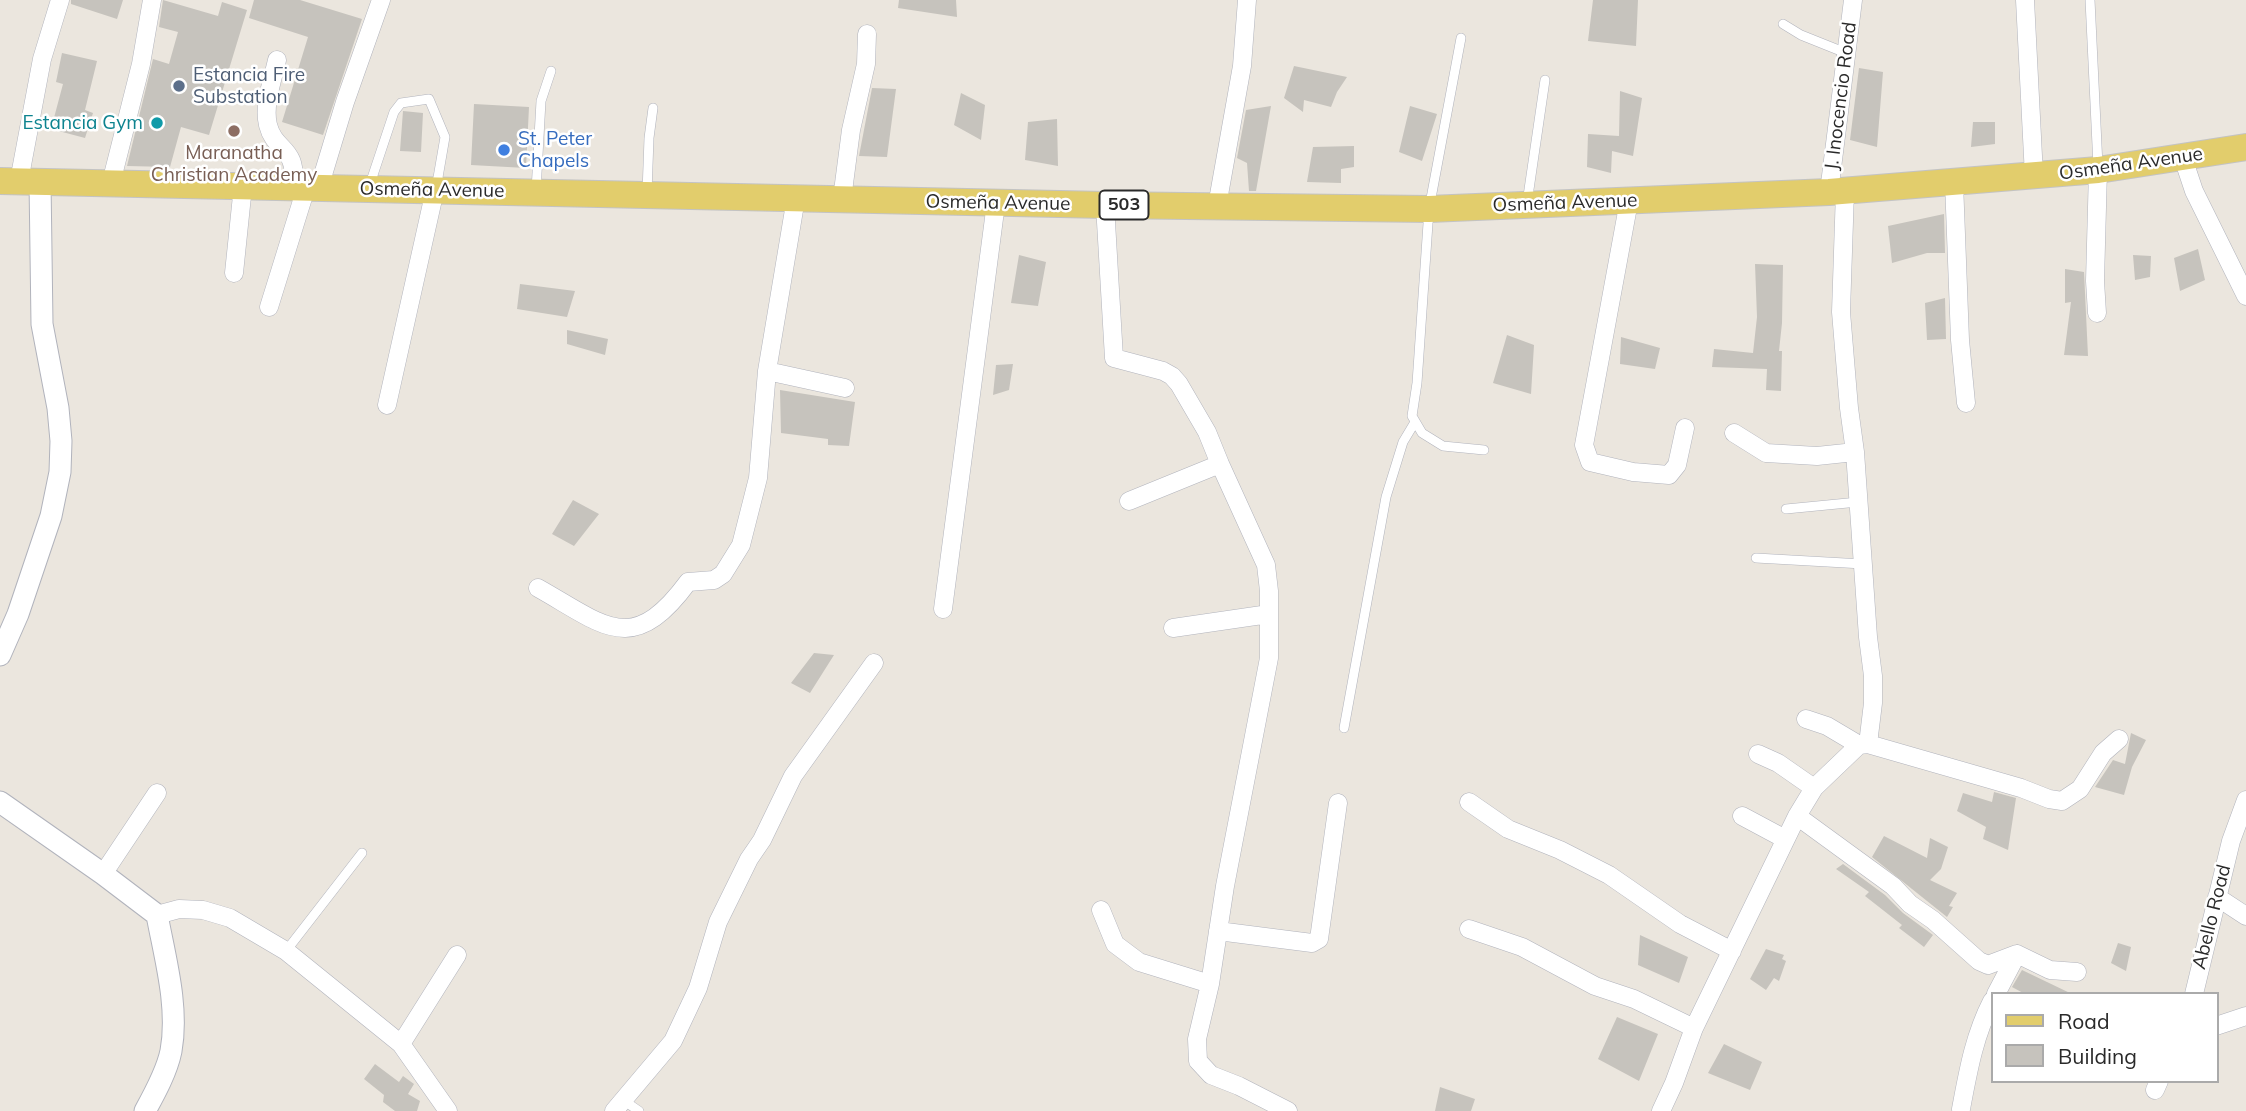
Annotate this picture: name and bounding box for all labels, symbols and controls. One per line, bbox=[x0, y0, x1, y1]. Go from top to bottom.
street label: J. Inocencio Road bbox=[1821, 21, 1861, 171]
place label: Estancia Fire Substation bbox=[193, 64, 305, 108]
marker: Estancia Fire Substation bbox=[171, 78, 187, 94]
place label: Estancia Gym bbox=[23, 112, 143, 134]
marker: Estancia Gym bbox=[149, 115, 165, 131]
marker: Maranatha Christian Academy bbox=[226, 123, 242, 139]
place label: St. Peter Chapels bbox=[518, 128, 592, 172]
place label: Maranatha Christian Academy bbox=[151, 142, 317, 186]
marker: St. Peter Chapels bbox=[496, 142, 512, 158]
street label: Osmeña Avenue bbox=[2058, 143, 2204, 185]
street label: Osmeña Avenue bbox=[359, 177, 505, 203]
street label: Osmeña Avenue bbox=[1492, 189, 1638, 217]
street label: Osmeña Avenue bbox=[925, 190, 1071, 216]
road number: 503 bbox=[1100, 190, 1148, 220]
street label: Abello Road bbox=[2188, 862, 2236, 972]
legend bbox=[1990, 992, 2218, 1083]
text: Road bbox=[2058, 1008, 2109, 1034]
text: Building bbox=[2058, 1043, 2137, 1069]

